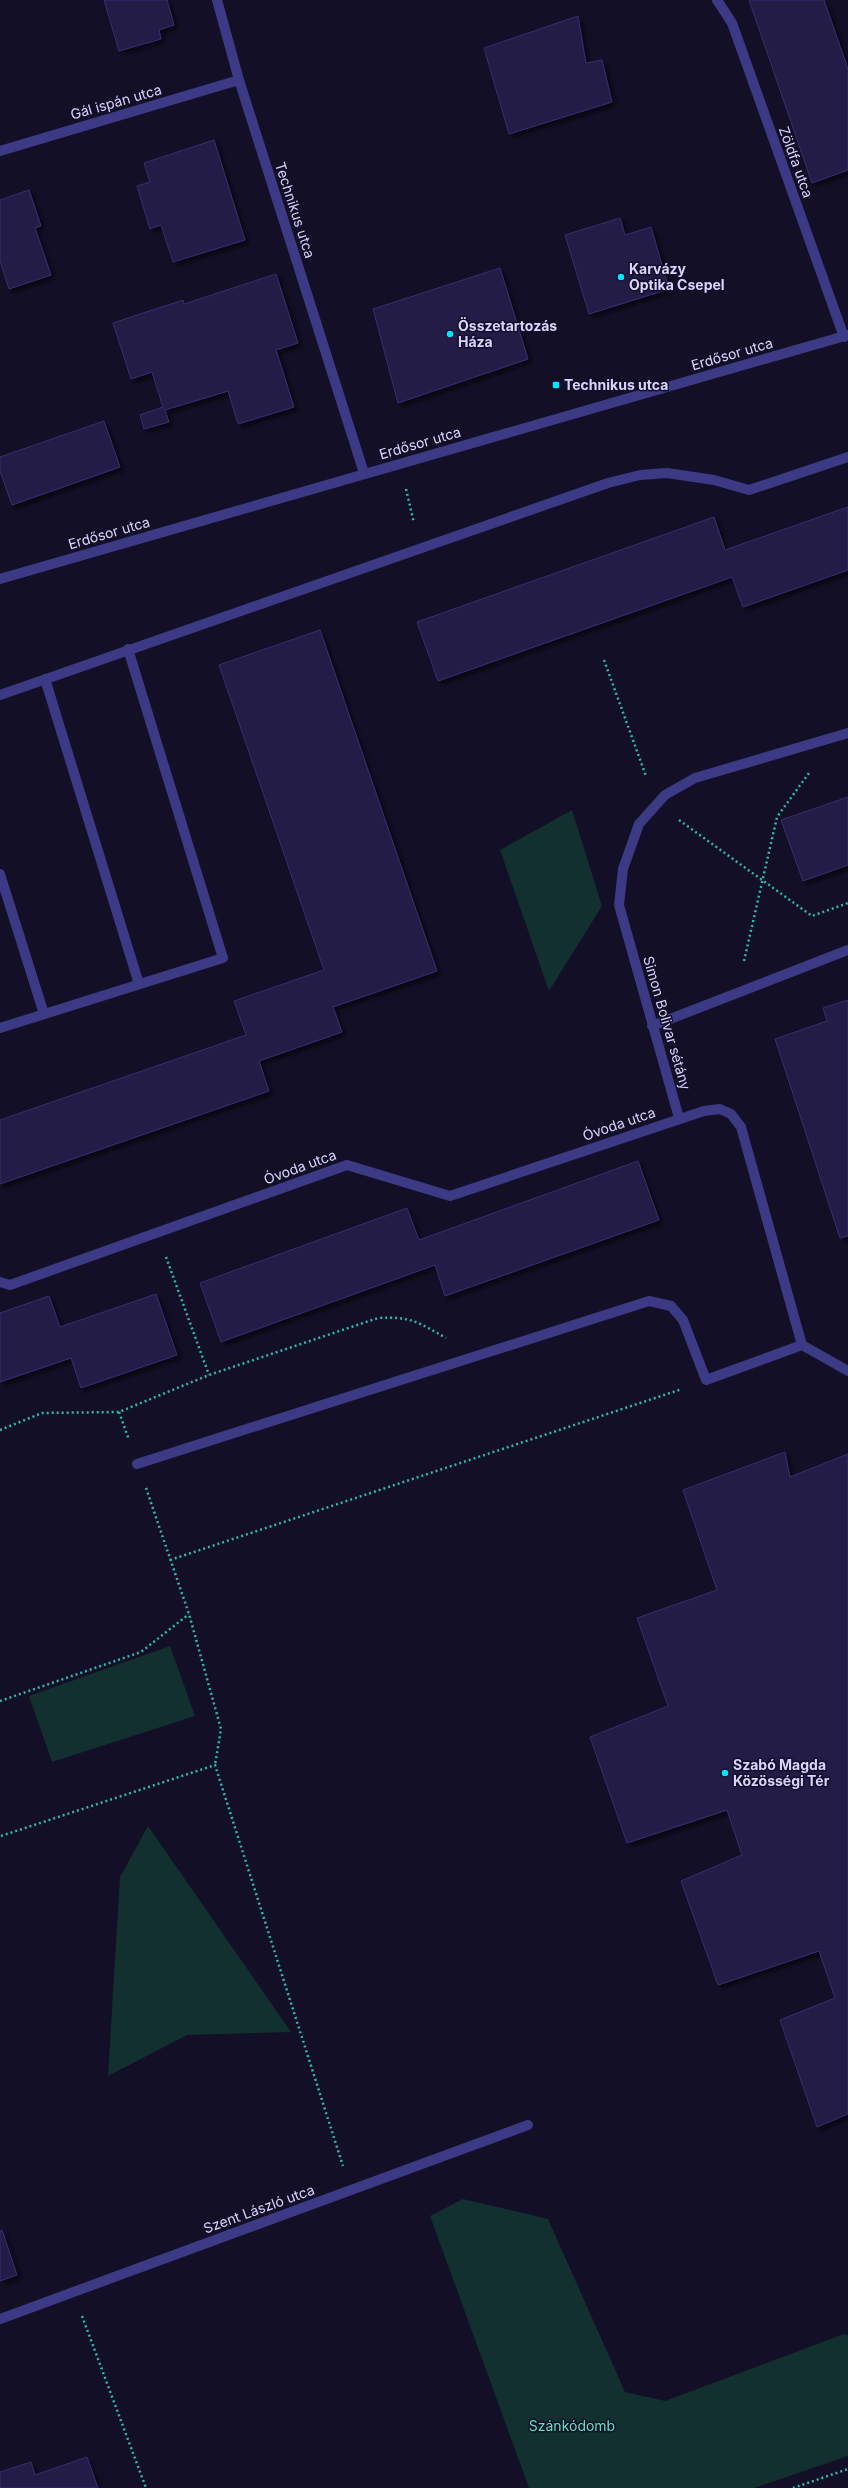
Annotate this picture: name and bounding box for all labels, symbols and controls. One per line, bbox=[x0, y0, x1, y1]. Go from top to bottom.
street label: Gál ispán utca bbox=[68, 80, 163, 123]
street label: Zöldfa utca bbox=[776, 124, 817, 200]
street label: Technikus utca bbox=[272, 160, 319, 260]
place label: Karvázy Optika Csepel bbox=[629, 260, 725, 293]
marker: Karvázy Optika Csepel bbox=[616, 272, 626, 282]
place label: Összetartozás Háza bbox=[458, 317, 557, 350]
marker: Összetartozás Háza bbox=[445, 329, 455, 339]
street label: Erdősor utca bbox=[689, 334, 775, 373]
place label: Technikus utca bbox=[564, 376, 668, 393]
marker: Technikus utca bbox=[551, 380, 561, 390]
street label: Erdősor utca bbox=[377, 423, 463, 462]
street label: Erdősor utca bbox=[66, 513, 152, 552]
street label: Simon Bolivar sétány bbox=[640, 954, 695, 1092]
street label: Óvoda utca bbox=[580, 1103, 657, 1144]
street label: Óvoda utca bbox=[261, 1146, 338, 1187]
place label: Szabó Magda Közösségi Tér bbox=[733, 1756, 830, 1789]
marker: Szabó Magda Közösségi Tér bbox=[720, 1768, 730, 1778]
street label: Szent László utca bbox=[201, 2181, 317, 2236]
park label: Szánkódomb bbox=[529, 2417, 615, 2434]

